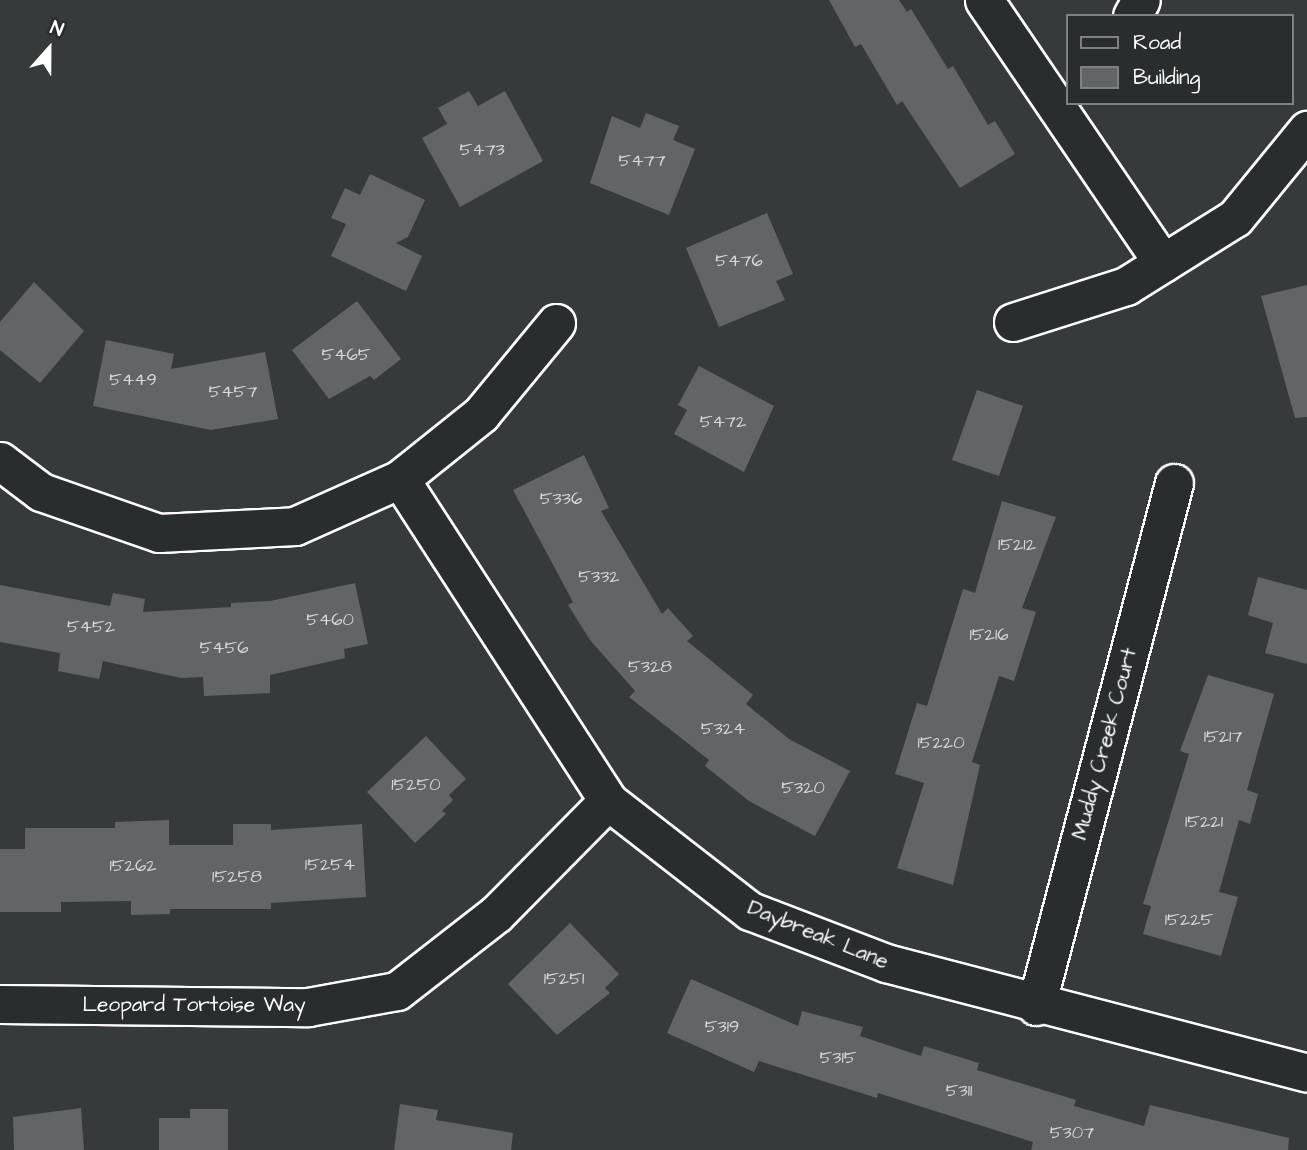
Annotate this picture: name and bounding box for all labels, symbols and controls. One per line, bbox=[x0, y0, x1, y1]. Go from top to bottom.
north arrow bbox=[14, 14, 84, 84]
text: N bbox=[46, 14, 67, 44]
legend bbox=[1066, 14, 1293, 105]
text: Road bbox=[1133, 28, 1181, 57]
text: Building bbox=[1133, 63, 1200, 92]
house number: 5473 bbox=[459, 139, 505, 161]
house number: 5477 bbox=[618, 150, 666, 172]
house number: 5476 bbox=[715, 250, 763, 272]
house number: 5465 bbox=[321, 344, 371, 366]
house number: 5449 bbox=[109, 369, 157, 391]
house number: 5457 bbox=[209, 381, 257, 403]
house number: 5472 bbox=[700, 411, 746, 433]
house number: 5336 bbox=[540, 488, 582, 510]
house number: 15212 bbox=[998, 534, 1036, 556]
house number: 5332 bbox=[578, 566, 620, 588]
house number: 5460 bbox=[306, 609, 354, 631]
house number: 5452 bbox=[67, 616, 115, 638]
house number: 15216 bbox=[970, 624, 1008, 646]
house number: 5456 bbox=[199, 637, 249, 659]
street label: Muddy Creek Court bbox=[1067, 645, 1143, 843]
house number: 5328 bbox=[628, 656, 672, 678]
house number: 5324 bbox=[701, 718, 745, 740]
house number: 15217 bbox=[1204, 726, 1242, 748]
house number: 15220 bbox=[917, 732, 965, 754]
house number: 15250 bbox=[391, 774, 441, 796]
house number: 5320 bbox=[781, 777, 825, 799]
house number: 15221 bbox=[1185, 811, 1223, 833]
house number: 15254 bbox=[305, 854, 355, 876]
house number: 15262 bbox=[110, 855, 156, 877]
house number: 15258 bbox=[212, 866, 262, 888]
street label: Daybreak Lane bbox=[744, 895, 892, 975]
house number: 15225 bbox=[1165, 909, 1213, 931]
house number: 15251 bbox=[544, 968, 584, 990]
street label: Leopard Tortoise Way bbox=[82, 992, 306, 1018]
house number: 5319 bbox=[705, 1016, 739, 1038]
house number: 5315 bbox=[820, 1047, 856, 1069]
house number: 5311 bbox=[946, 1080, 972, 1102]
house number: 5307 bbox=[1050, 1122, 1094, 1144]

